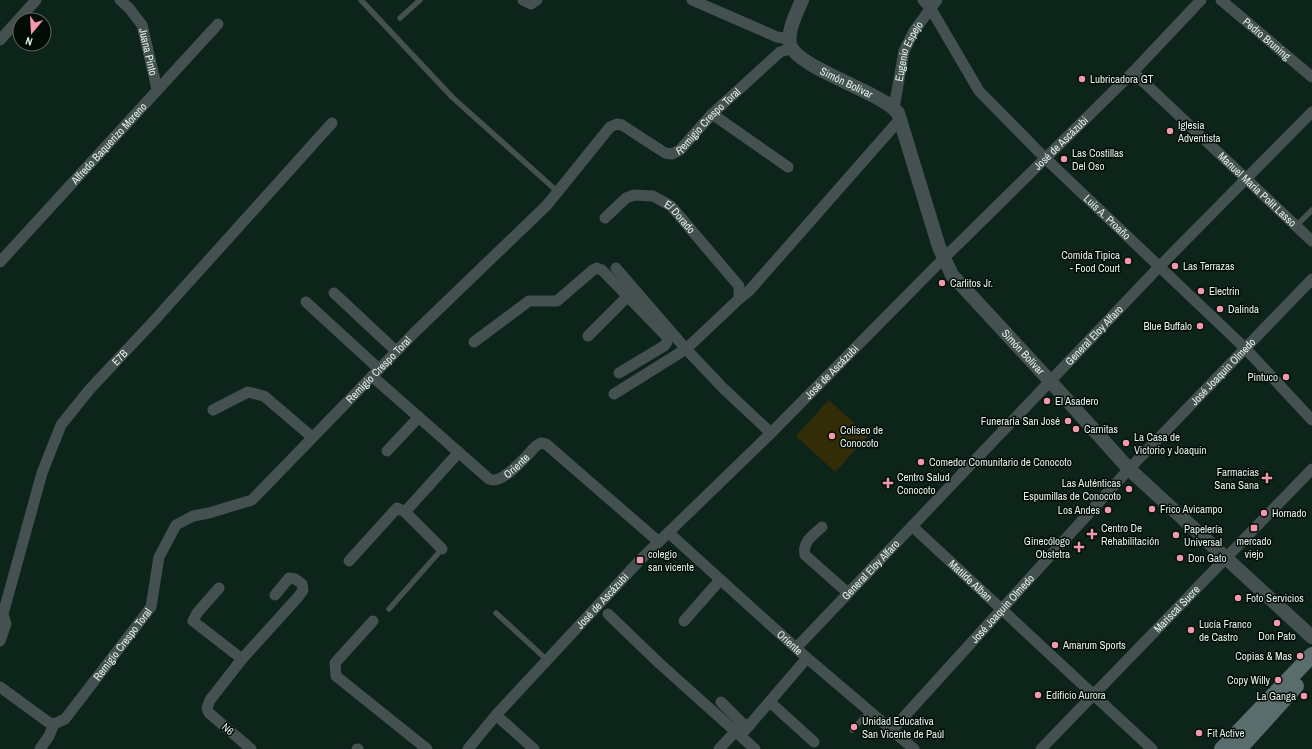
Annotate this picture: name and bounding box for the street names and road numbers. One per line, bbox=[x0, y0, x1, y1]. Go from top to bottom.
street label: Pedro Bruning bbox=[1240, 15, 1294, 63]
street label: Eugenio Espejo bbox=[892, 18, 926, 83]
street label: Juana Pinto bbox=[136, 27, 161, 77]
street label: Simón Bolívar bbox=[818, 64, 875, 101]
street label: Remigio Crespo Toral bbox=[673, 85, 743, 158]
street label: Alfredo Baquerizo Moreno bbox=[67, 100, 150, 188]
street label: José de Ascázubi bbox=[1031, 113, 1091, 173]
street label: Manuel Maria Polit Lasso bbox=[1215, 149, 1299, 230]
street label: Luis A. Proaño bbox=[1081, 192, 1134, 243]
street label: El Dorado bbox=[662, 197, 698, 236]
street label: General Eloy Alfaro bbox=[1062, 302, 1126, 368]
street label: Simón Bolívar bbox=[999, 326, 1048, 378]
street label: Remigio Crespo Toral bbox=[343, 333, 414, 406]
street label: José Joaquin Olmedo bbox=[1187, 335, 1259, 408]
street label: José de Ascázubi bbox=[802, 342, 861, 402]
street label: E7B bbox=[109, 346, 131, 368]
street label: Oriente bbox=[501, 450, 532, 481]
street label: General Eloy Alfaro bbox=[839, 537, 902, 603]
street label: Matilde Alban bbox=[946, 557, 995, 604]
street label: José de Ascázubi bbox=[573, 570, 631, 631]
street label: José Joaquin Olmedo bbox=[967, 571, 1037, 646]
street label: Mariscal Sucre bbox=[1151, 582, 1203, 635]
street label: Remigio Crespo Toral bbox=[90, 605, 155, 683]
street label: Oriente bbox=[774, 627, 806, 658]
street label: N6 bbox=[219, 720, 237, 738]

